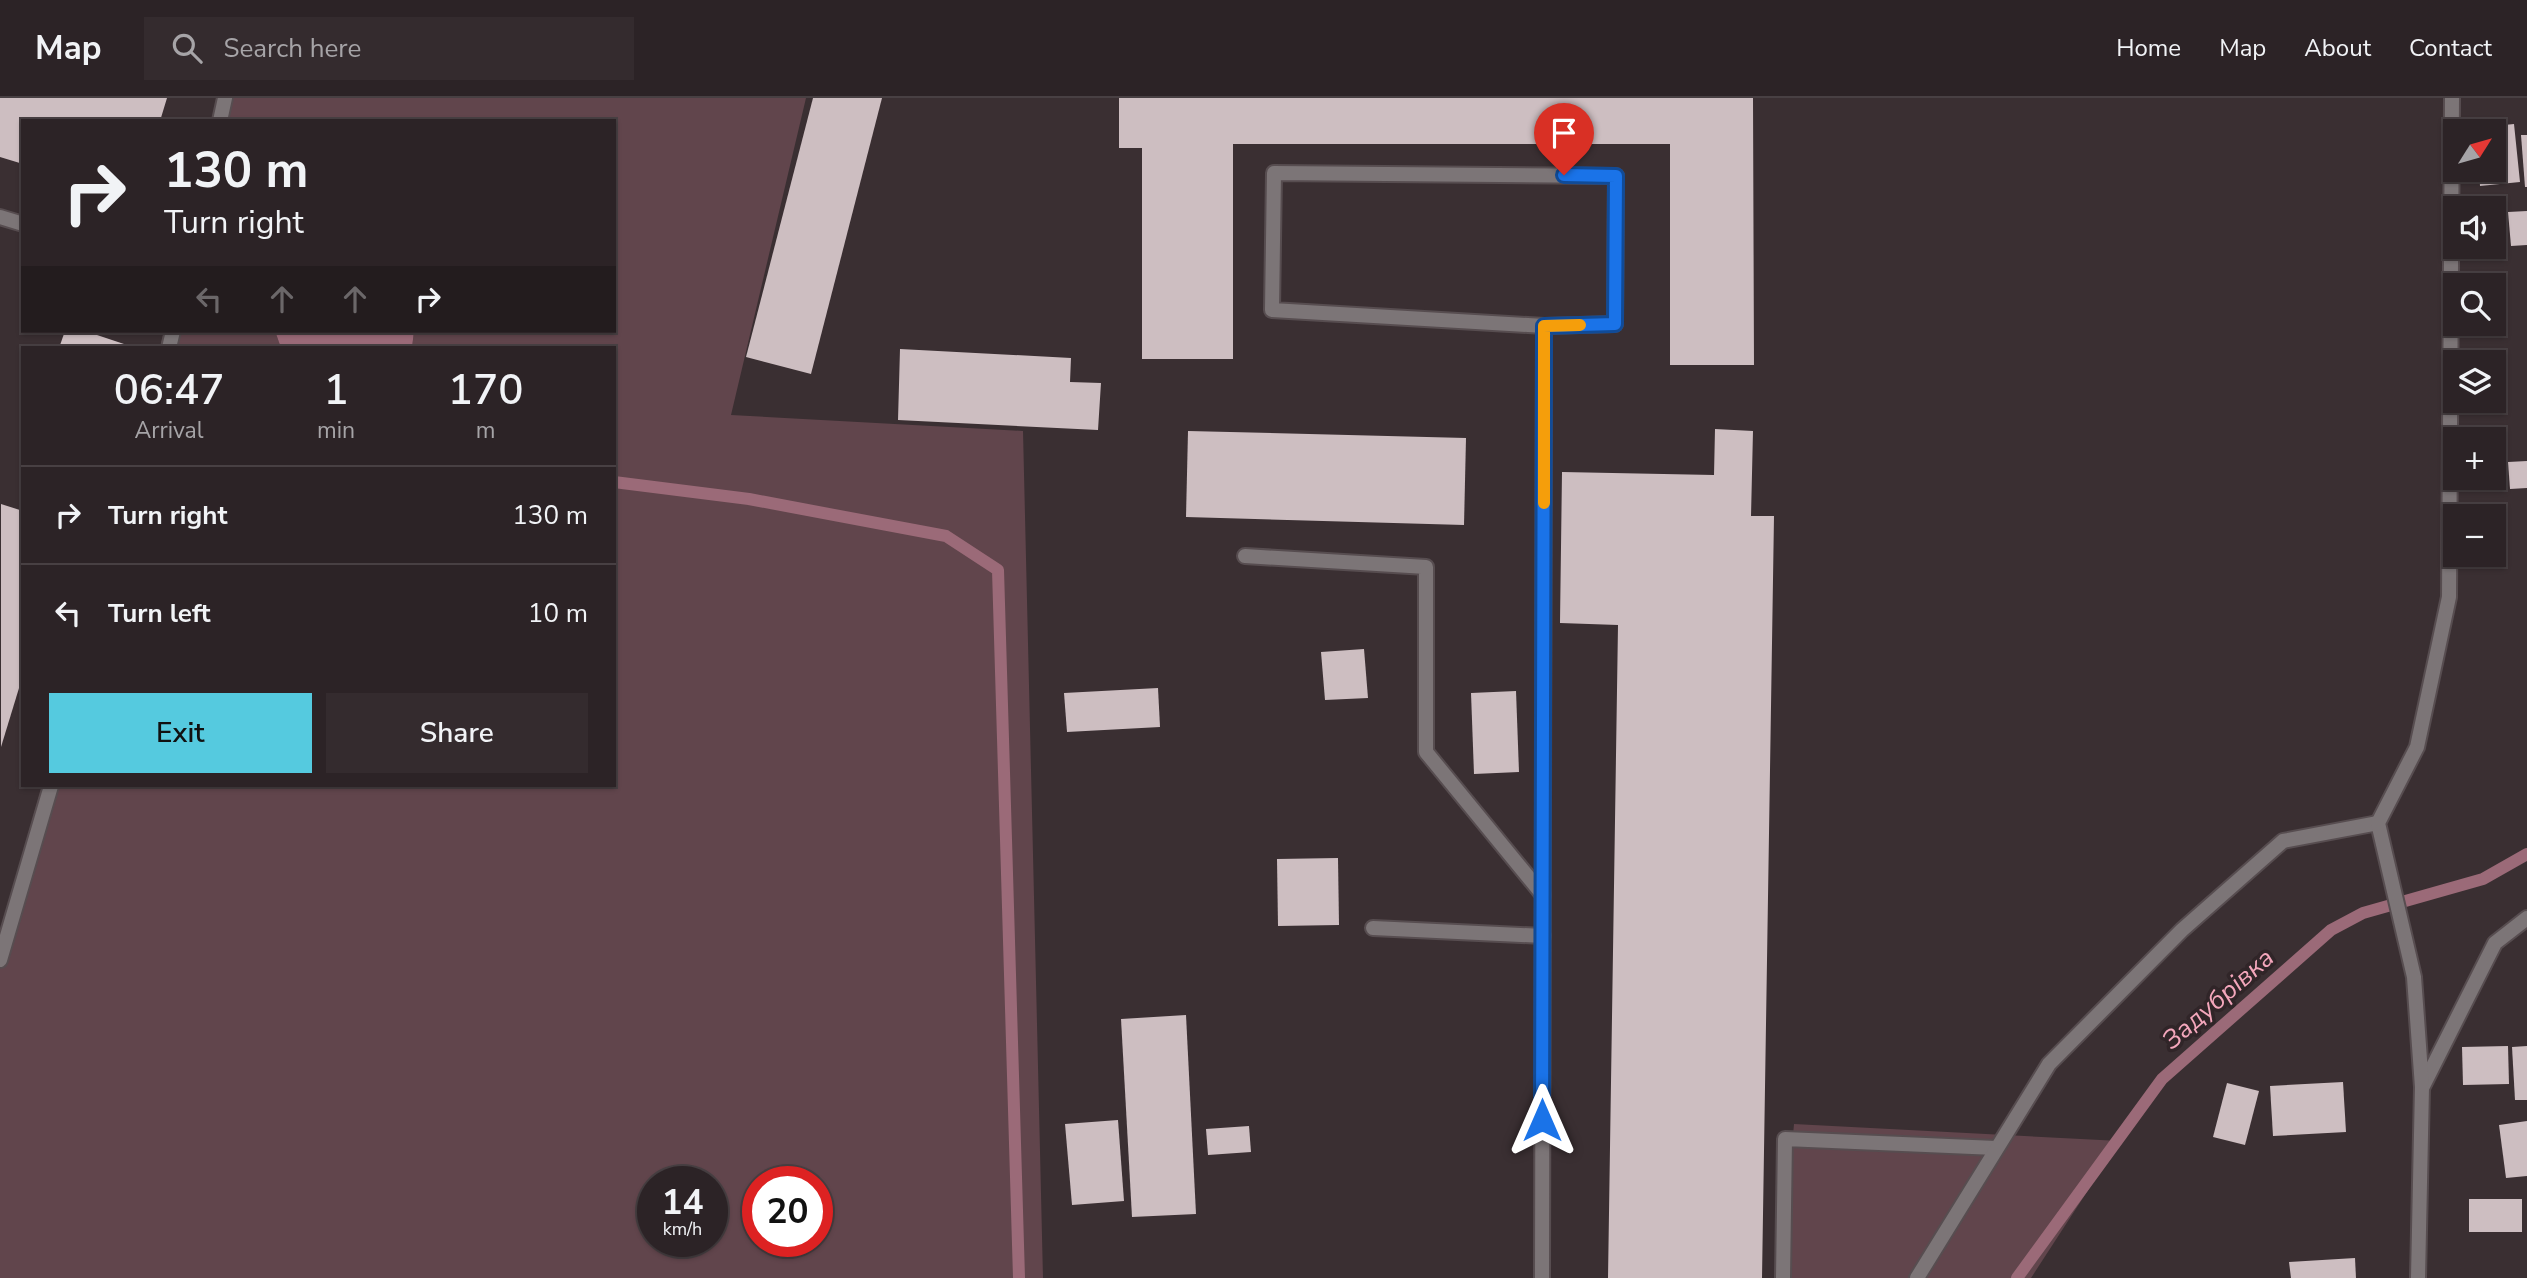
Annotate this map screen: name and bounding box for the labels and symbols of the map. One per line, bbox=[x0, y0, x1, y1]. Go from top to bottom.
pin bbox=[1534, 103, 1594, 175]
north arrow bbox=[2443, 119, 2506, 182]
water label: Задубрівка bbox=[2154, 941, 2282, 1057]
position arrow bbox=[1505, 1083, 1579, 1157]
speed limit sign: 20 bbox=[742, 1166, 833, 1257]

